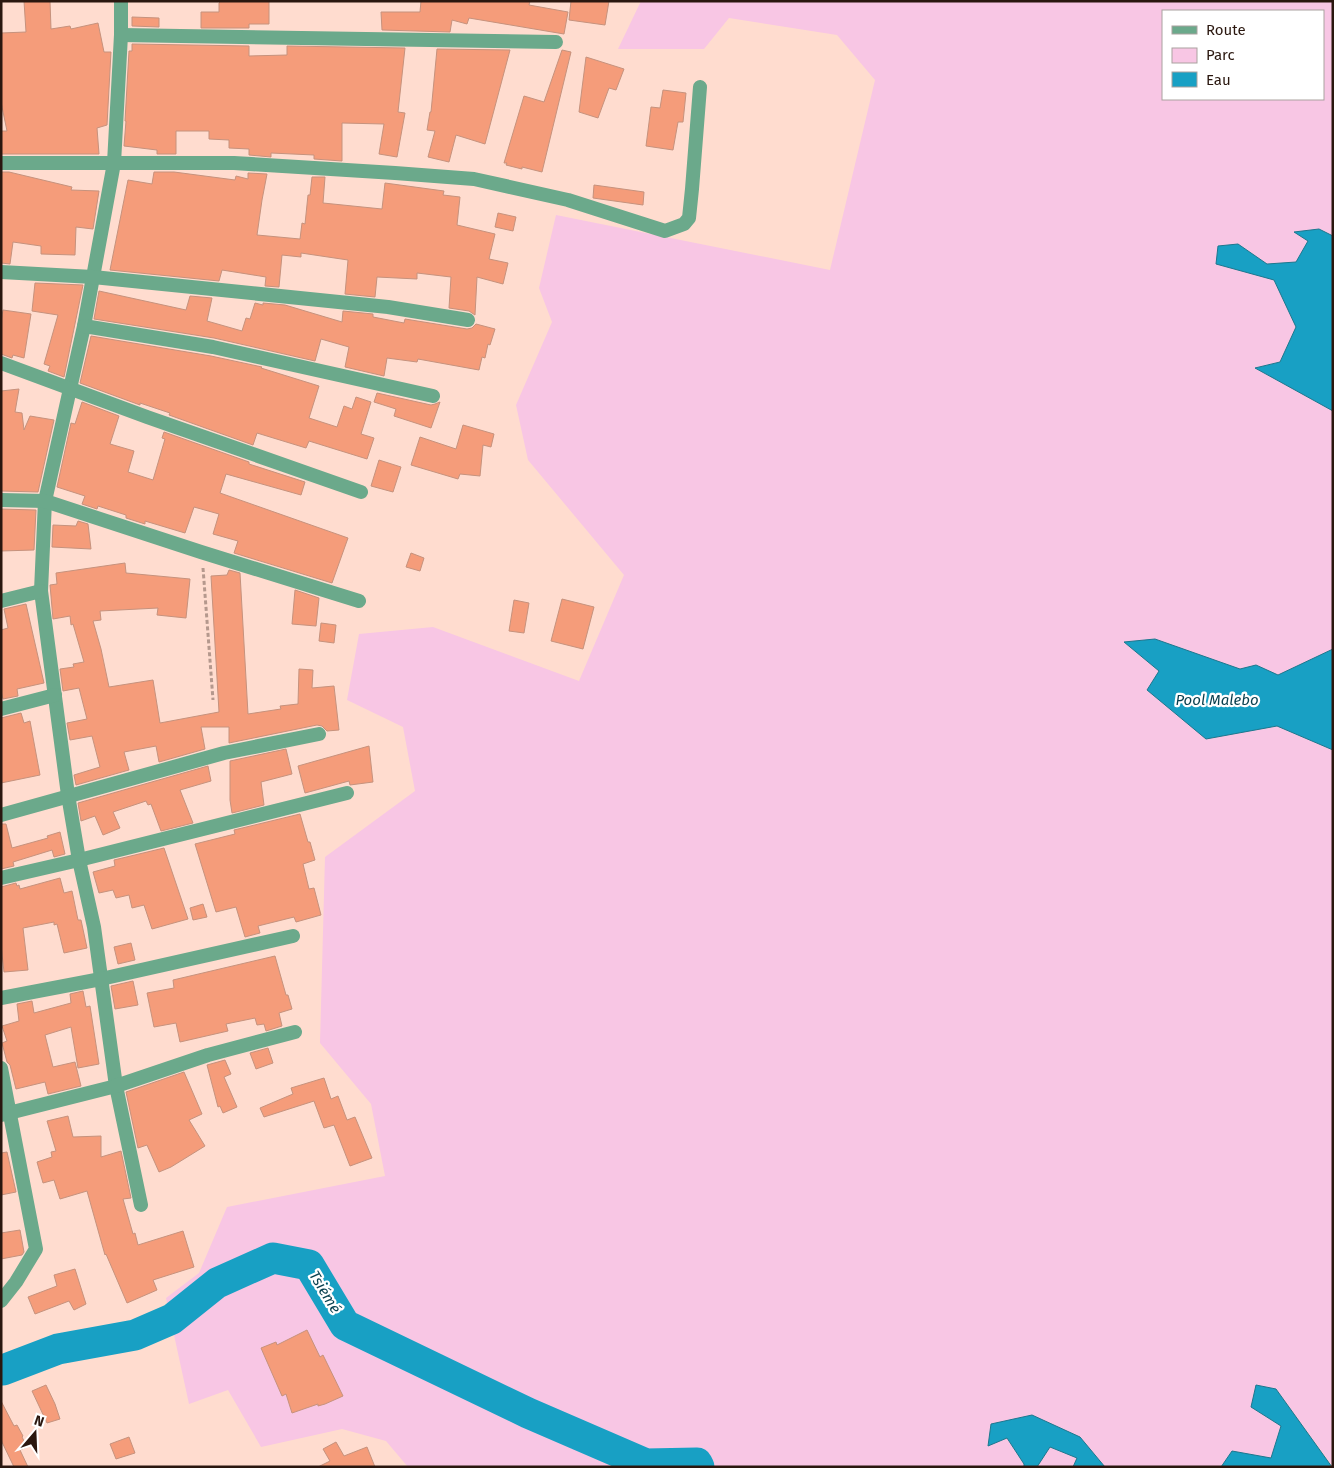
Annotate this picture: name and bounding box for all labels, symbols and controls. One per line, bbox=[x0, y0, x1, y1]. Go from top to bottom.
legend bbox=[1162, 10, 1324, 100]
text: Route bbox=[1206, 21, 1246, 39]
text: Parc bbox=[1206, 46, 1235, 64]
text: Eau bbox=[1206, 71, 1231, 89]
water label: Pool Malebo bbox=[1175, 691, 1259, 709]
water label: Tsiémé bbox=[305, 1268, 345, 1317]
north arrow bbox=[10, 1408, 60, 1458]
text: N bbox=[32, 1412, 46, 1431]

